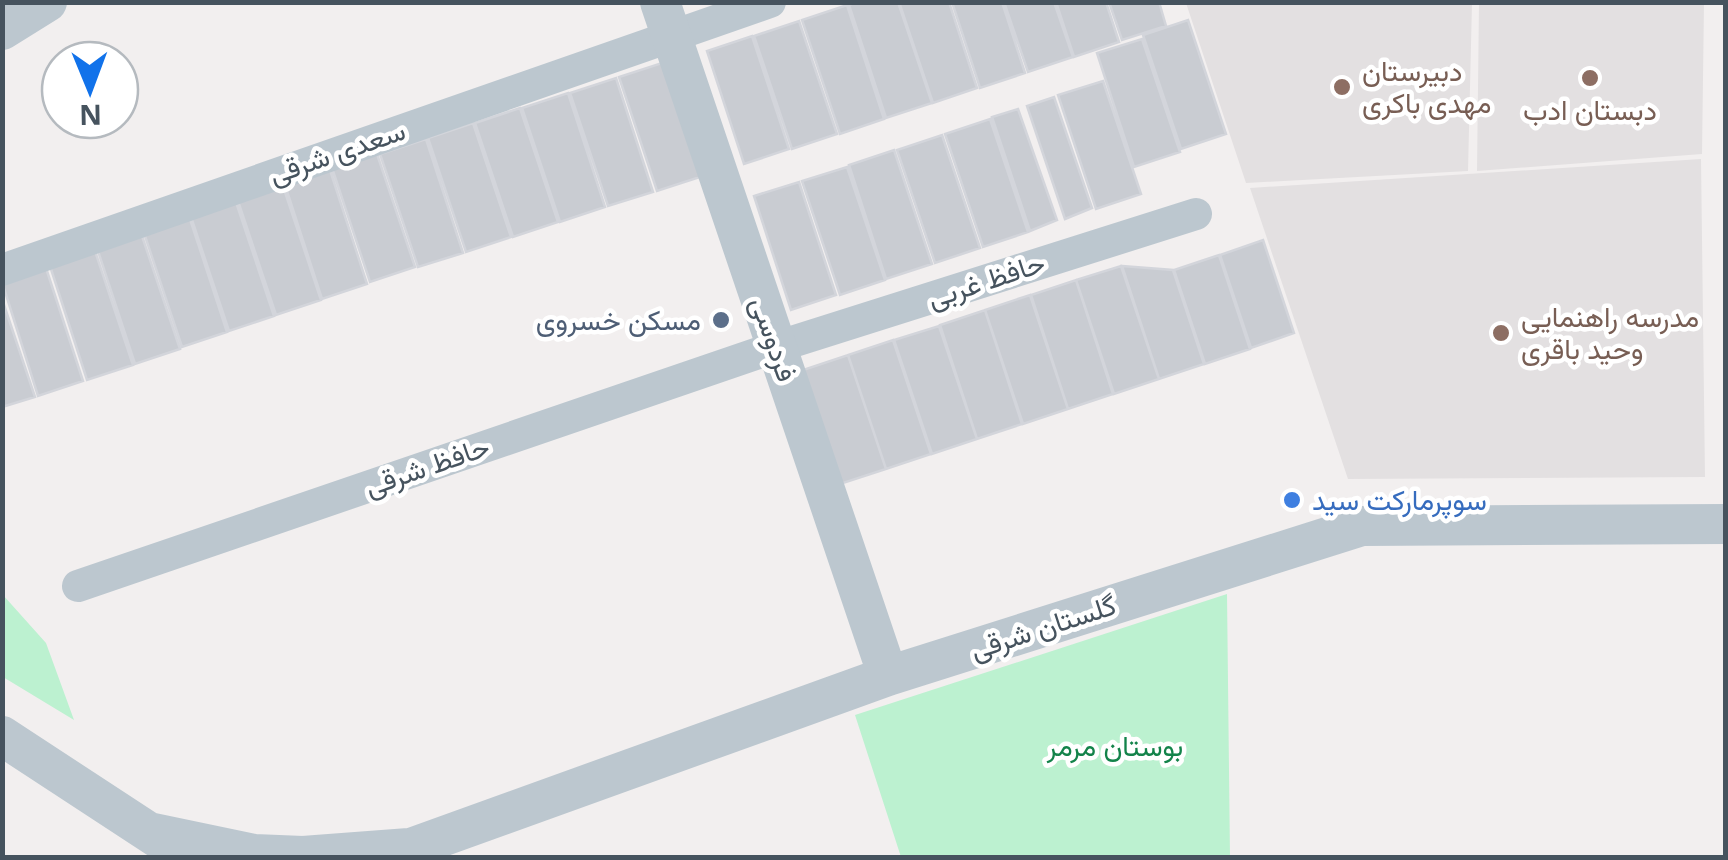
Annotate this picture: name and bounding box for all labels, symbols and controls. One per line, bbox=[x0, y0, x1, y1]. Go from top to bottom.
north arrow bbox=[40, 40, 140, 140]
place label: دبیرستان مهدی باکری bbox=[1362, 51, 1491, 121]
marker: دبستان ادب bbox=[1579, 67, 1601, 89]
marker: دبیرستان مهدی باکری bbox=[1331, 76, 1353, 98]
place label: دبستان ادب bbox=[1523, 90, 1657, 128]
text: N bbox=[79, 97, 102, 135]
street label: سعدی شرقی bbox=[263, 110, 410, 192]
street label: حافظ غربی bbox=[922, 242, 1049, 316]
street label: فردوسی bbox=[743, 291, 807, 386]
place label: مدرسه راهنمایی وحید باقری bbox=[1521, 297, 1699, 367]
place label: مسکن خسروی bbox=[536, 300, 701, 338]
marker: مسکن خسروی bbox=[710, 309, 732, 331]
marker: مدرسه راهنمایی وحید باقری bbox=[1490, 322, 1512, 344]
street label: حافظ شرقی bbox=[359, 426, 494, 504]
place label: سوپرمارکت سید bbox=[1312, 480, 1487, 519]
marker: سوپرمارکت سید bbox=[1281, 489, 1303, 511]
street label: گلستان شرقی bbox=[965, 585, 1120, 667]
park label: بوستان مرمر bbox=[1046, 726, 1183, 764]

